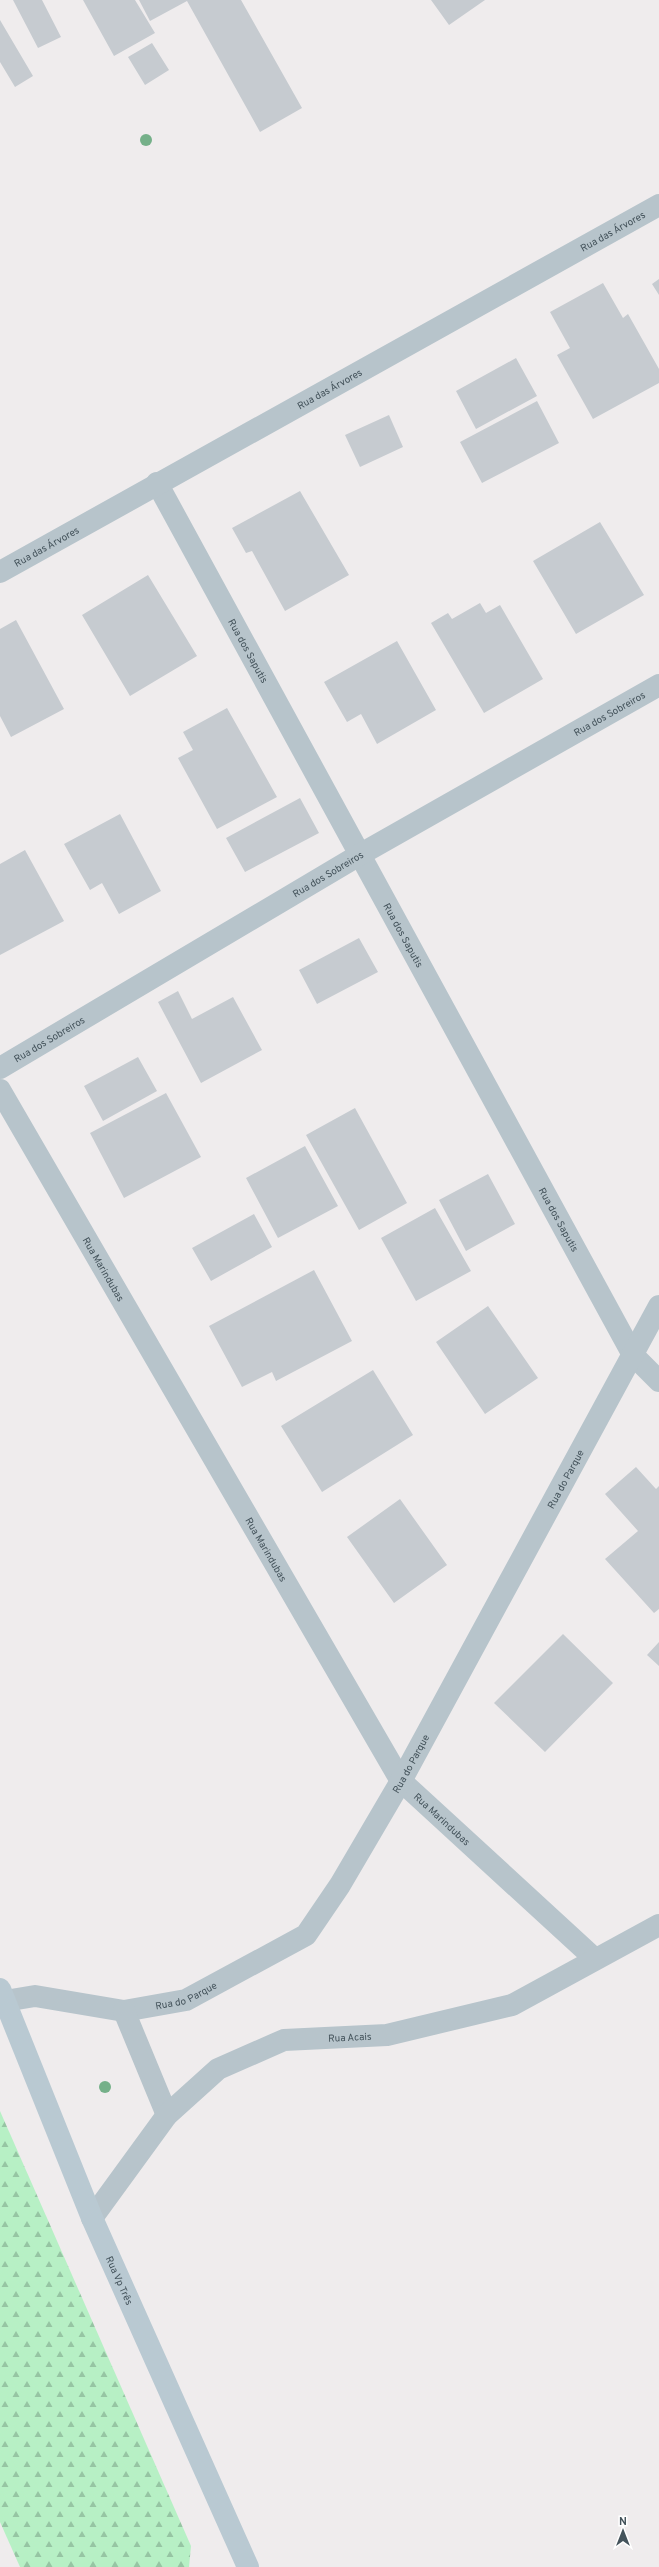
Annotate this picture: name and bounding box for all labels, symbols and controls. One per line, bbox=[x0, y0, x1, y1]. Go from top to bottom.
street label: Rua das Árvores bbox=[578, 209, 648, 256]
street label: Rua das Árvores bbox=[295, 366, 365, 413]
street label: Rua das Árvores bbox=[12, 524, 82, 571]
street label: Rua dos Saputis bbox=[224, 617, 270, 686]
street label: Rua dos Sobreiros bbox=[572, 689, 648, 740]
street label: Rua dos Sobreiros bbox=[291, 849, 367, 901]
street label: Rua dos Saputis bbox=[380, 901, 425, 971]
street label: Rua dos Sobreiros bbox=[12, 1014, 88, 1066]
street label: Rua dos Saputis bbox=[535, 1186, 581, 1255]
street label: Rua Marindubas bbox=[79, 1235, 126, 1305]
street label: Rua do Parque bbox=[545, 1448, 588, 1511]
street label: Rua Marindubas bbox=[241, 1516, 289, 1585]
street label: Rua do Parque bbox=[390, 1733, 433, 1796]
street label: Rua Marindubas bbox=[410, 1791, 473, 1849]
street label: Rua do Parque bbox=[154, 1979, 220, 2013]
street label: Rua Acais bbox=[328, 2031, 372, 2046]
street label: Rua Vp Três bbox=[102, 2254, 135, 2308]
north arrow bbox=[603, 2511, 643, 2551]
text: N bbox=[619, 2515, 627, 2529]

